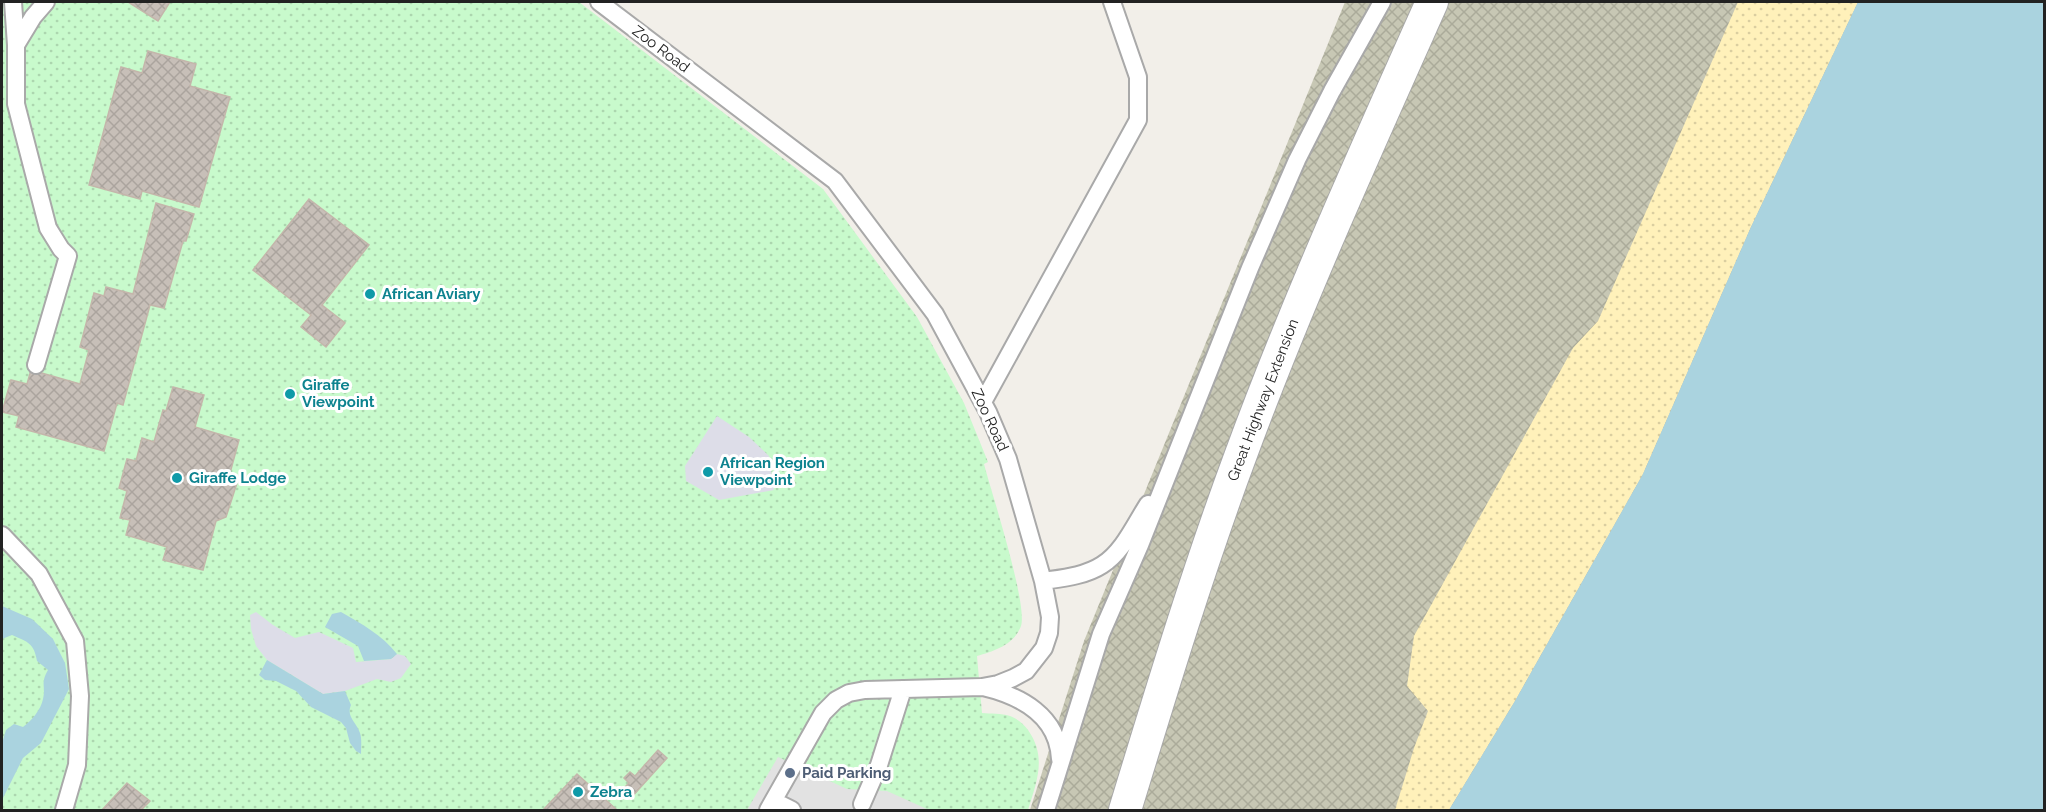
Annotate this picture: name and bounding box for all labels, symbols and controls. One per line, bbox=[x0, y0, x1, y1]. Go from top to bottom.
street label: Zoo Road bbox=[629, 22, 693, 76]
place label: African Aviary bbox=[382, 285, 481, 303]
marker: African Aviary bbox=[363, 287, 377, 301]
street label: Great Highway Extension bbox=[1224, 316, 1302, 484]
place label: Giraffe Viewpoint bbox=[302, 376, 375, 411]
street label: Zoo Road bbox=[968, 386, 1012, 454]
marker: Giraffe Viewpoint bbox=[283, 387, 297, 401]
place label: African Region Viewpoint bbox=[720, 454, 825, 489]
marker: African Region Viewpoint bbox=[701, 465, 715, 479]
place label: Giraffe Lodge bbox=[189, 469, 286, 487]
marker: Giraffe Lodge bbox=[170, 471, 184, 485]
place label: Paid Parking bbox=[802, 764, 891, 782]
marker: Paid Parking bbox=[783, 766, 797, 780]
place label: Zebra bbox=[590, 783, 632, 801]
marker: Zebra bbox=[571, 785, 585, 799]

